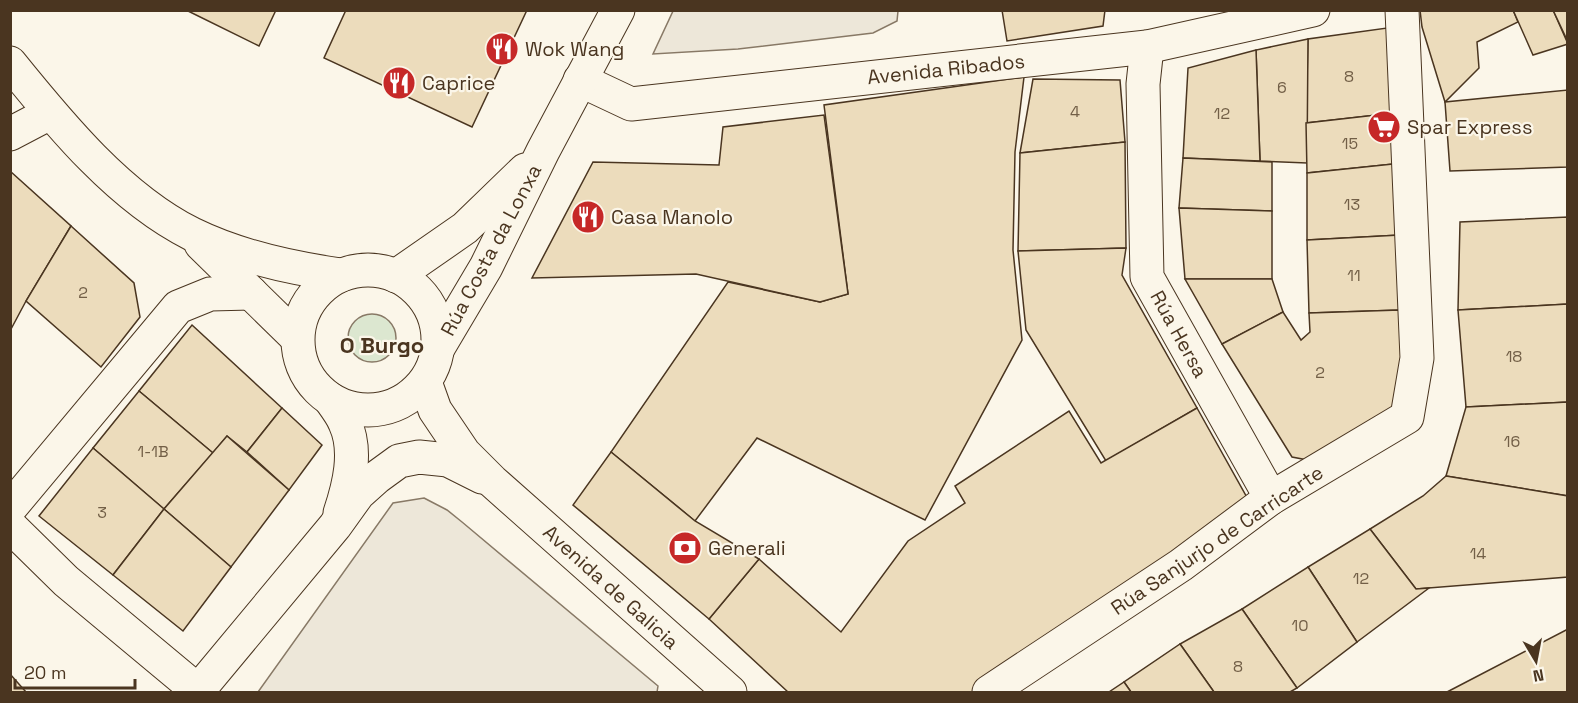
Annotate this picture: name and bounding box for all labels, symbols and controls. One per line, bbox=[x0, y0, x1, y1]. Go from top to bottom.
restaurant icon: Wok Wang bbox=[484, 31, 520, 67]
place label: Wok Wang bbox=[525, 36, 624, 62]
street label: Avenida Ribados bbox=[866, 48, 1026, 90]
restaurant icon: Caprice bbox=[381, 65, 417, 101]
house number: 8 bbox=[1344, 66, 1354, 87]
place label: Caprice bbox=[422, 70, 495, 96]
house number: 6 bbox=[1277, 77, 1287, 98]
house number: 4 bbox=[1070, 101, 1080, 122]
house number: 12 bbox=[1214, 103, 1230, 124]
supermarket icon: Spar Express bbox=[1366, 109, 1402, 145]
place label: Spar Express bbox=[1407, 114, 1532, 140]
house number: 15 bbox=[1342, 133, 1358, 154]
street label: Rúa Costa da Lonxa bbox=[435, 160, 547, 340]
house number: 13 bbox=[1344, 194, 1360, 215]
restaurant icon: Casa Manolo bbox=[570, 199, 606, 235]
place label: Casa Manolo bbox=[611, 204, 733, 230]
house number: 11 bbox=[1347, 265, 1361, 286]
house number: 2 bbox=[78, 282, 88, 303]
street label: Rúa Hersa bbox=[1144, 286, 1214, 382]
district label: O Burgo bbox=[340, 331, 424, 359]
house number: 18 bbox=[1506, 346, 1522, 367]
house number: 2 bbox=[1315, 362, 1325, 383]
house number: 16 bbox=[1504, 431, 1520, 452]
house number: 1-1B bbox=[137, 441, 169, 462]
street label: Rúa Sanjurjo de Carricarte bbox=[1106, 459, 1328, 621]
house number: 3 bbox=[97, 502, 107, 523]
street label: Avenida de Galicia bbox=[538, 519, 684, 655]
bank icon: Generali bbox=[667, 530, 703, 566]
place label: Generali bbox=[708, 535, 786, 561]
house number: 14 bbox=[1470, 543, 1486, 564]
house number: 12 bbox=[1353, 568, 1369, 589]
house number: 10 bbox=[1292, 615, 1308, 636]
north arrow bbox=[1506, 631, 1566, 691]
scale bar bbox=[15, 652, 135, 690]
house number: 8 bbox=[1233, 656, 1243, 677]
text: 20 m bbox=[24, 661, 67, 684]
text: N bbox=[1531, 664, 1546, 687]

